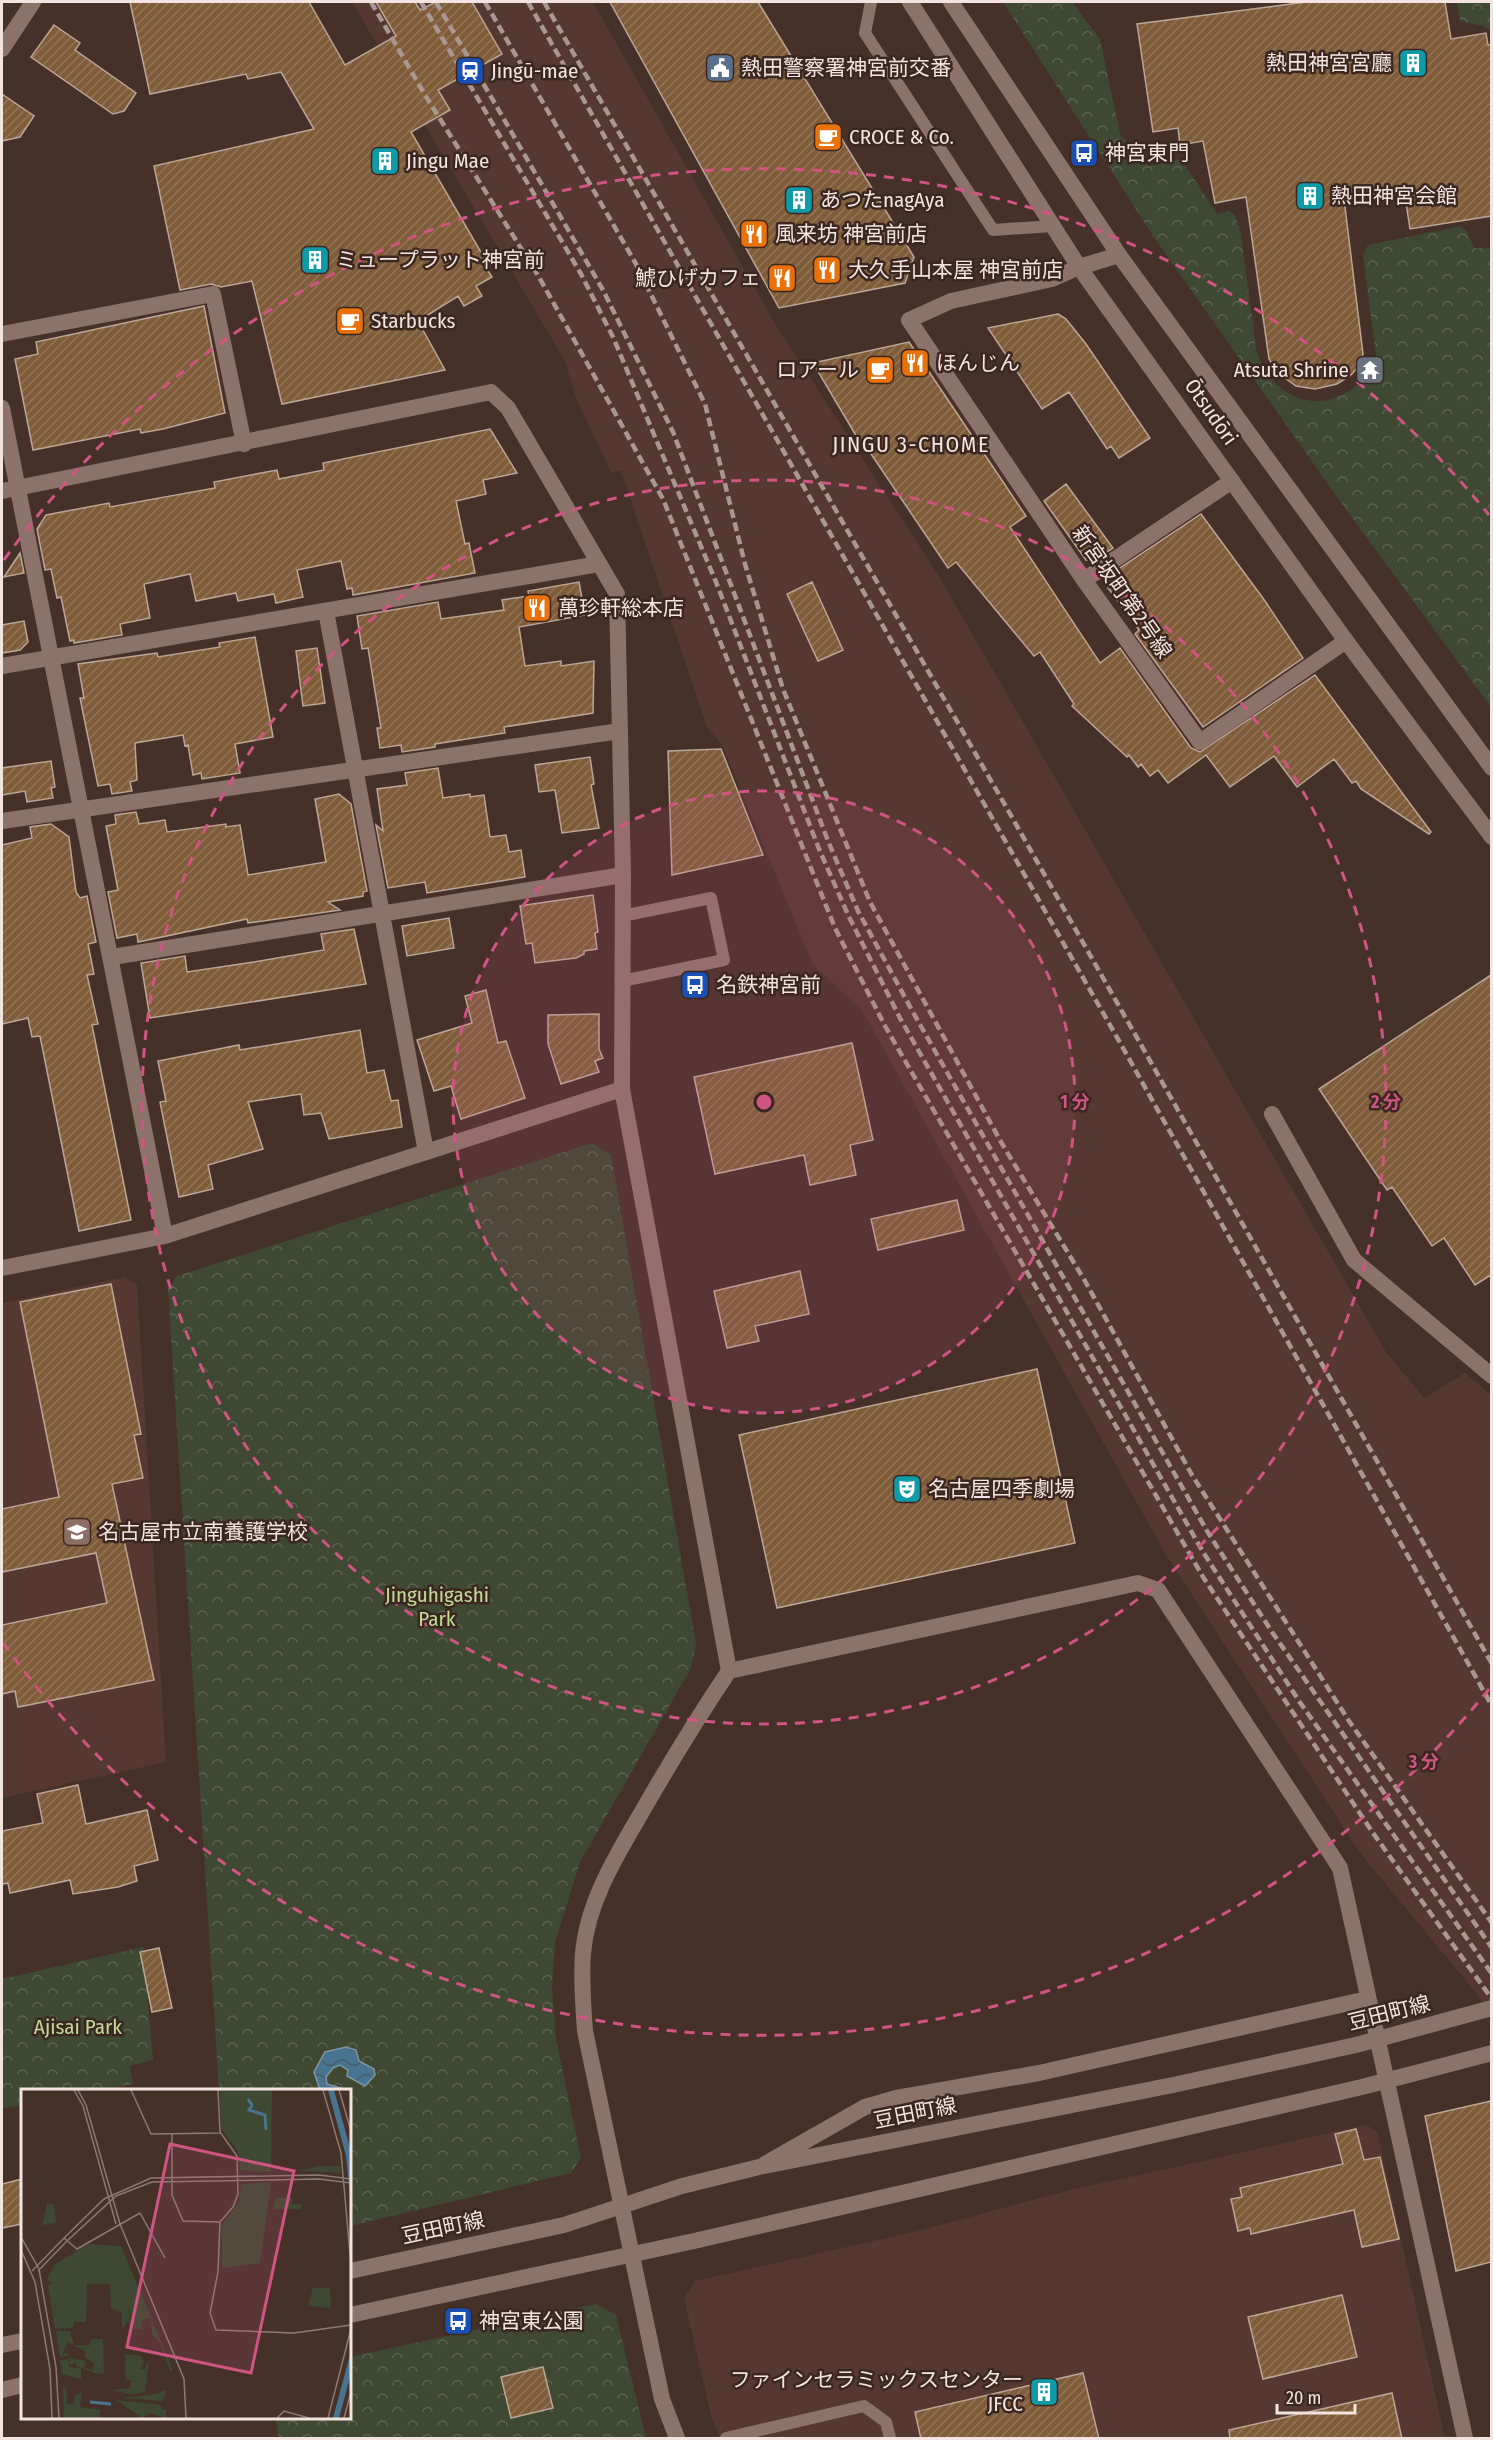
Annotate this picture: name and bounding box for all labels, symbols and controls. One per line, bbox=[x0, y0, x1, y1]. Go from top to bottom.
building icon: 熱田神宮宮廳 bbox=[1397, 47, 1429, 79]
place label: 熱田神宮宮廳 bbox=[1266, 50, 1392, 76]
public building icon: 熱田警察署神宮前交番 bbox=[704, 52, 736, 84]
station icon: Jingū-mae bbox=[454, 55, 486, 87]
place label: 熱田警察署神宮前交番 bbox=[741, 55, 951, 81]
place label: Jingū-mae bbox=[491, 58, 578, 84]
cafe icon: CROCE & Co. bbox=[812, 121, 844, 153]
place label: CROCE & Co. bbox=[849, 124, 954, 150]
bus stop icon: 神宮東門 bbox=[1068, 137, 1100, 169]
place label: 神宮東門 bbox=[1105, 140, 1189, 166]
building icon: Jingu Mae bbox=[369, 145, 401, 177]
place label: Jingu Mae bbox=[406, 148, 489, 174]
building icon: 熱田神宮会館 bbox=[1294, 180, 1326, 212]
place label: 熱田神宮会館 bbox=[1331, 183, 1457, 209]
building icon: あつたnagAya bbox=[783, 184, 815, 216]
place label: あつたnagAya bbox=[820, 187, 944, 213]
restaurant icon: 風来坊 神宮前店 bbox=[738, 218, 770, 250]
place label: 風来坊 神宮前店 bbox=[775, 221, 927, 247]
building icon: ミュープラット神宮前 bbox=[299, 244, 331, 276]
place label: ミュープラット神宮前 bbox=[336, 247, 545, 273]
restaurant icon: 大久手山本屋 神宮前店 bbox=[811, 254, 843, 286]
place label: 大久手山本屋 神宮前店 bbox=[848, 257, 1063, 283]
restaurant icon: 鯱ひげカフェ bbox=[766, 262, 798, 294]
place label: 鯱ひげカフェ bbox=[635, 265, 761, 291]
cafe icon: Starbucks bbox=[334, 305, 366, 337]
place label: Starbucks bbox=[371, 308, 456, 334]
restaurant icon: ほんじん bbox=[899, 347, 931, 379]
place label: ほんじん bbox=[936, 350, 1020, 376]
cafe icon: ロアール bbox=[864, 354, 896, 386]
temple icon: Atsuta Shrine bbox=[1354, 354, 1386, 386]
place label: ロアール bbox=[776, 357, 859, 383]
place label: Atsuta Shrine bbox=[1234, 357, 1349, 383]
street label: Ōtsudōri bbox=[1179, 374, 1243, 450]
district label: JINGU 3-CHOME bbox=[832, 431, 990, 458]
street label: 新宮坂町第2号線 bbox=[1067, 521, 1177, 663]
restaurant icon: 萬珍軒総本店 bbox=[521, 592, 553, 624]
place label: 萬珍軒総本店 bbox=[558, 595, 684, 621]
bus stop icon: 名鉄神宮前 bbox=[679, 969, 711, 1001]
place label: 名鉄神宮前 bbox=[716, 972, 821, 998]
text: 1 分 bbox=[1060, 1091, 1090, 1113]
text: 2 分 bbox=[1370, 1091, 1401, 1113]
centre of rings bbox=[754, 1092, 774, 1112]
theatre icon: 名古屋四季劇場 bbox=[891, 1473, 923, 1505]
place label: 名古屋四季劇場 bbox=[928, 1476, 1075, 1502]
school or university icon: 名古屋市立南養護学校 bbox=[61, 1516, 93, 1548]
place label: 名古屋市立南養護学校 bbox=[98, 1519, 308, 1545]
park label: Jinguhigashi Park bbox=[385, 1582, 489, 1632]
text: 3 分 bbox=[1408, 1751, 1439, 1773]
street label: 豆田町線 bbox=[1345, 1990, 1433, 2036]
park label: Ajisai Park bbox=[34, 2014, 122, 2040]
inset map bbox=[21, 2089, 351, 2419]
street label: 豆田町線 bbox=[871, 2092, 959, 2134]
street label: 豆田町線 bbox=[399, 2207, 487, 2249]
bus stop icon: 神宮東公園 bbox=[442, 2305, 474, 2337]
place label: 神宮東公園 bbox=[479, 2308, 584, 2334]
place label: ファインセラミックスセンター JFCC bbox=[730, 2367, 1023, 2417]
building icon: ファインセラミックスセンター JFCC bbox=[1028, 2376, 1060, 2408]
scale bar bbox=[1277, 2377, 1355, 2415]
text: 20 m bbox=[1286, 2387, 1321, 2409]

